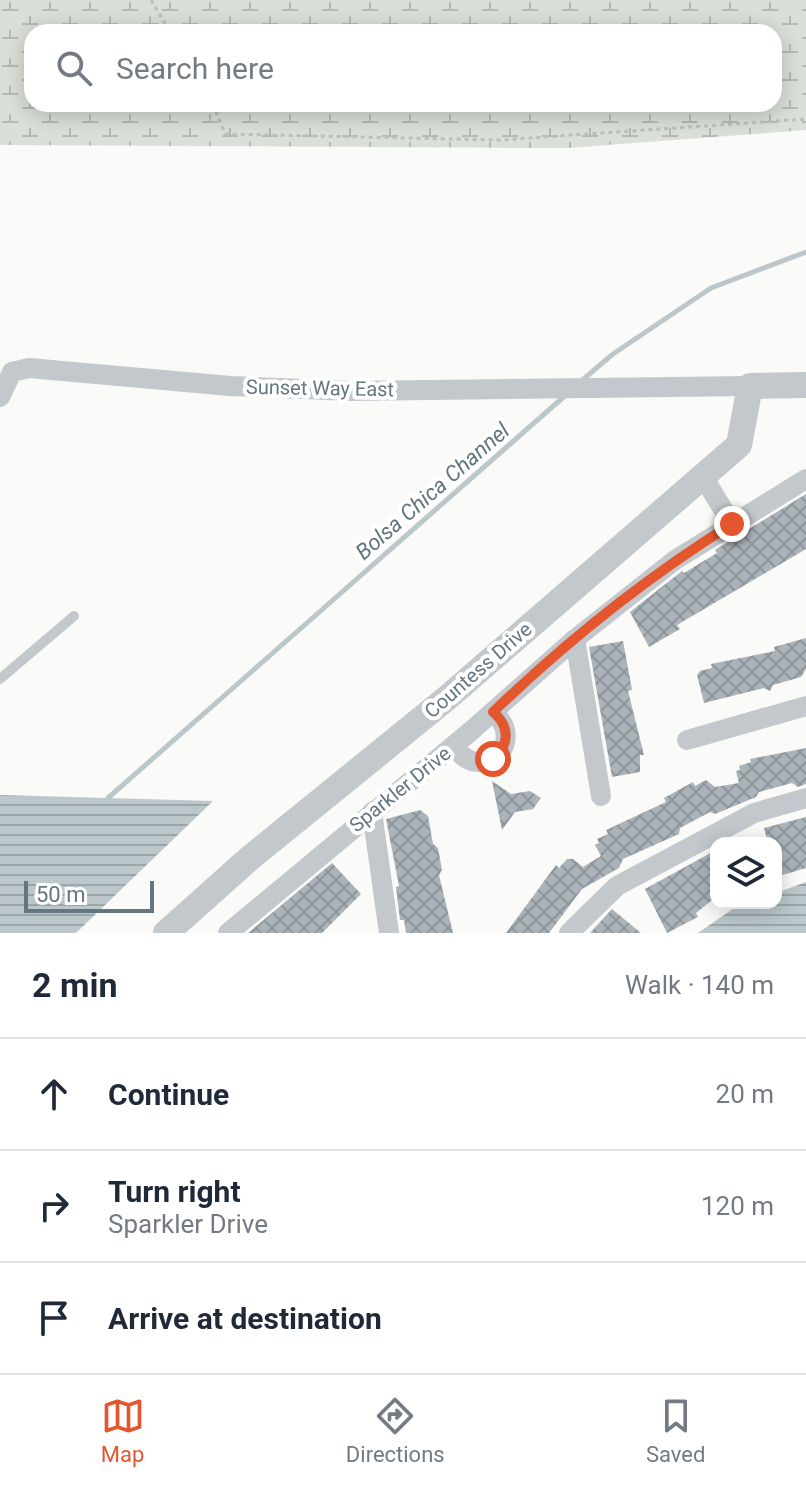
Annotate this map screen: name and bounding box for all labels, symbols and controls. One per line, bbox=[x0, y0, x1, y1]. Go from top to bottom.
search box bbox=[24, 24, 782, 112]
icon: search bbox=[52, 46, 96, 90]
text: Search here bbox=[116, 51, 274, 86]
street label: Sunset Way East bbox=[246, 375, 394, 401]
water label: Bolsa Chica Channel bbox=[351, 417, 515, 565]
route end bbox=[714, 506, 750, 542]
street label: Countess Drive bbox=[419, 617, 537, 723]
street label: Sparkler Drive bbox=[345, 741, 455, 837]
route start bbox=[475, 741, 511, 777]
map controls bbox=[710, 837, 782, 909]
button: layers bbox=[710, 837, 782, 909]
scale bar bbox=[24, 877, 154, 913]
text: 50 m bbox=[36, 882, 85, 907]
text: 2 min bbox=[32, 965, 117, 1005]
text: Walk · 140 m bbox=[625, 970, 774, 1000]
icon: ahead bbox=[32, 1072, 76, 1116]
text: Continue bbox=[108, 1077, 229, 1112]
text: 20 m bbox=[716, 1079, 774, 1109]
text: Turn right bbox=[108, 1174, 241, 1209]
icon: right bbox=[32, 1184, 76, 1228]
text: 120 m bbox=[701, 1191, 774, 1221]
text: Sparkler Drive bbox=[108, 1209, 268, 1239]
icon: arrive bbox=[32, 1296, 76, 1340]
text: Arrive at destination bbox=[108, 1301, 382, 1336]
tab: Map bbox=[101, 1394, 145, 1467]
tab: Directions bbox=[346, 1394, 445, 1467]
tab: Saved bbox=[646, 1394, 705, 1467]

